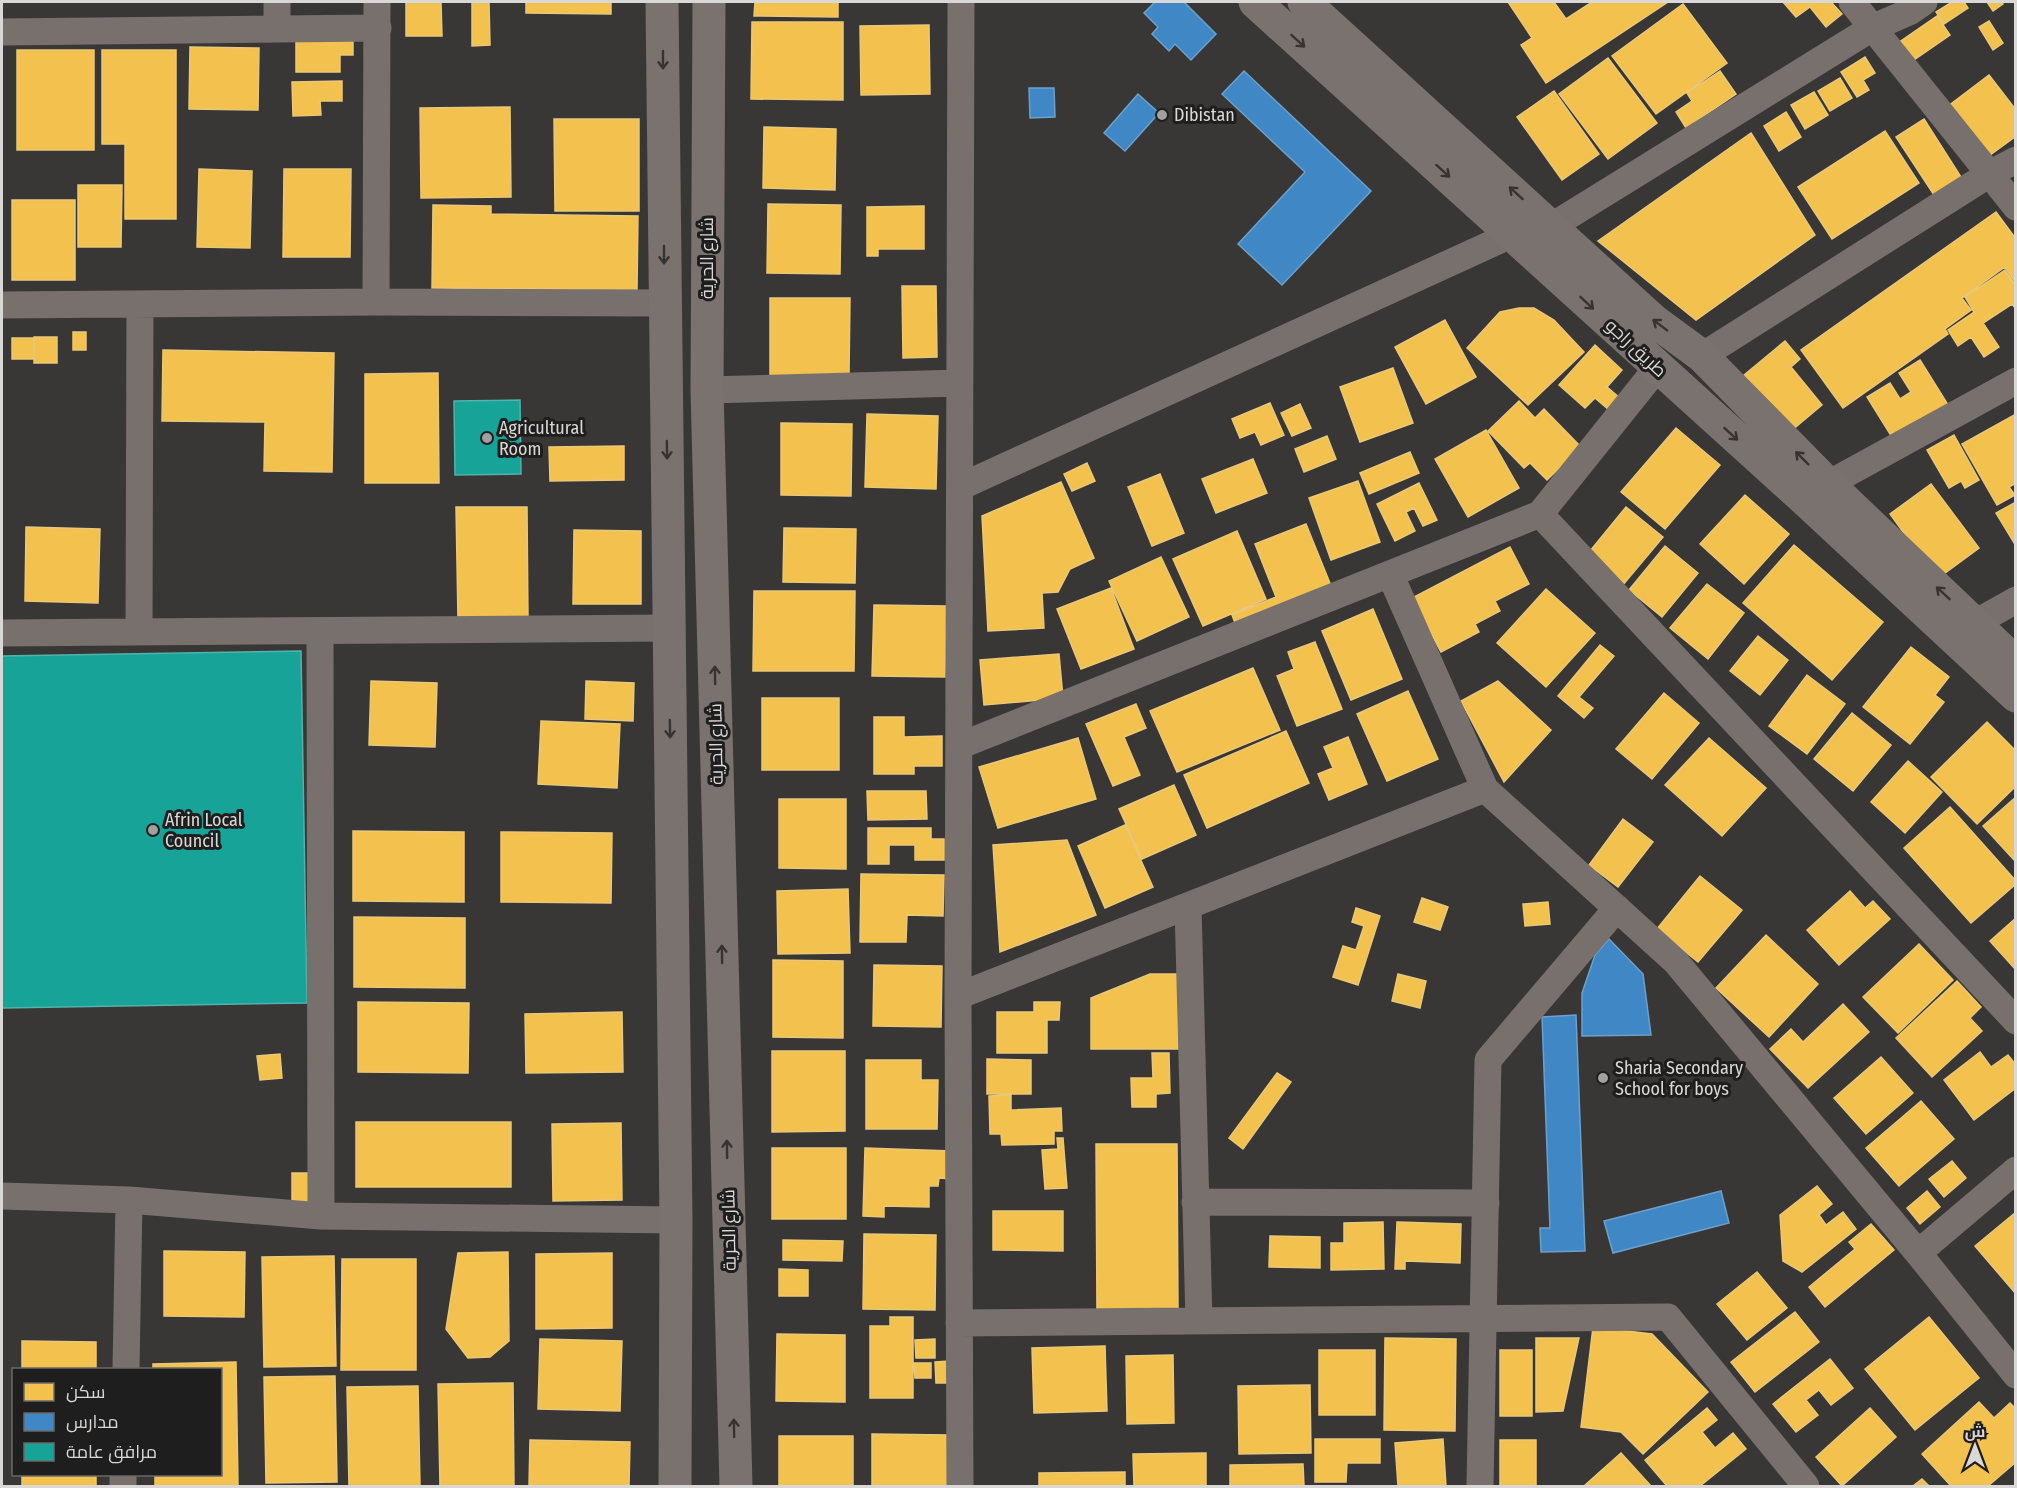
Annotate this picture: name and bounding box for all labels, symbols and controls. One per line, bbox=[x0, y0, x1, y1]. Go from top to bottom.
one-way arrow bbox=[1290, 34, 1305, 48]
one-way arrow bbox=[657, 49, 669, 69]
place label: Dibistan bbox=[1174, 104, 1235, 126]
marker: Dibistan bbox=[1155, 108, 1169, 122]
one-way arrow bbox=[1435, 164, 1450, 178]
one-way arrow bbox=[1509, 186, 1524, 201]
street label: شارع الحرية bbox=[696, 217, 719, 299]
one-way arrow bbox=[658, 244, 670, 264]
one-way arrow bbox=[1579, 296, 1594, 310]
street label: طريق راجو bbox=[1600, 314, 1671, 382]
one-way arrow bbox=[1653, 319, 1669, 331]
place label: Agricultural Room bbox=[499, 417, 584, 460]
one-way arrow bbox=[1723, 427, 1738, 441]
marker: Agricultural Room bbox=[480, 431, 494, 445]
one-way arrow bbox=[661, 439, 673, 459]
one-way arrow bbox=[1795, 450, 1810, 465]
one-way arrow bbox=[1936, 586, 1951, 600]
one-way arrow bbox=[709, 666, 720, 686]
street label: شارع الحرية bbox=[704, 703, 729, 785]
one-way arrow bbox=[664, 718, 676, 738]
place label: Afrin Local Council bbox=[165, 809, 243, 852]
marker: Afrin Local Council bbox=[146, 823, 160, 837]
one-way arrow bbox=[716, 945, 728, 965]
place label: Sharia Secondary School for boys bbox=[1615, 1057, 1743, 1100]
marker: Sharia Secondary School for boys bbox=[1596, 1071, 1610, 1085]
one-way arrow bbox=[721, 1140, 733, 1160]
street label: شارع الحرية bbox=[717, 1189, 742, 1271]
legend bbox=[12, 1368, 222, 1476]
text: سكن bbox=[66, 1381, 105, 1403]
text: مدارس bbox=[66, 1411, 119, 1433]
north arrow bbox=[1945, 1416, 2005, 1476]
one-way arrow bbox=[728, 1419, 740, 1439]
text: ش bbox=[1965, 1422, 1985, 1441]
text: مرافق عامة bbox=[66, 1441, 157, 1464]

